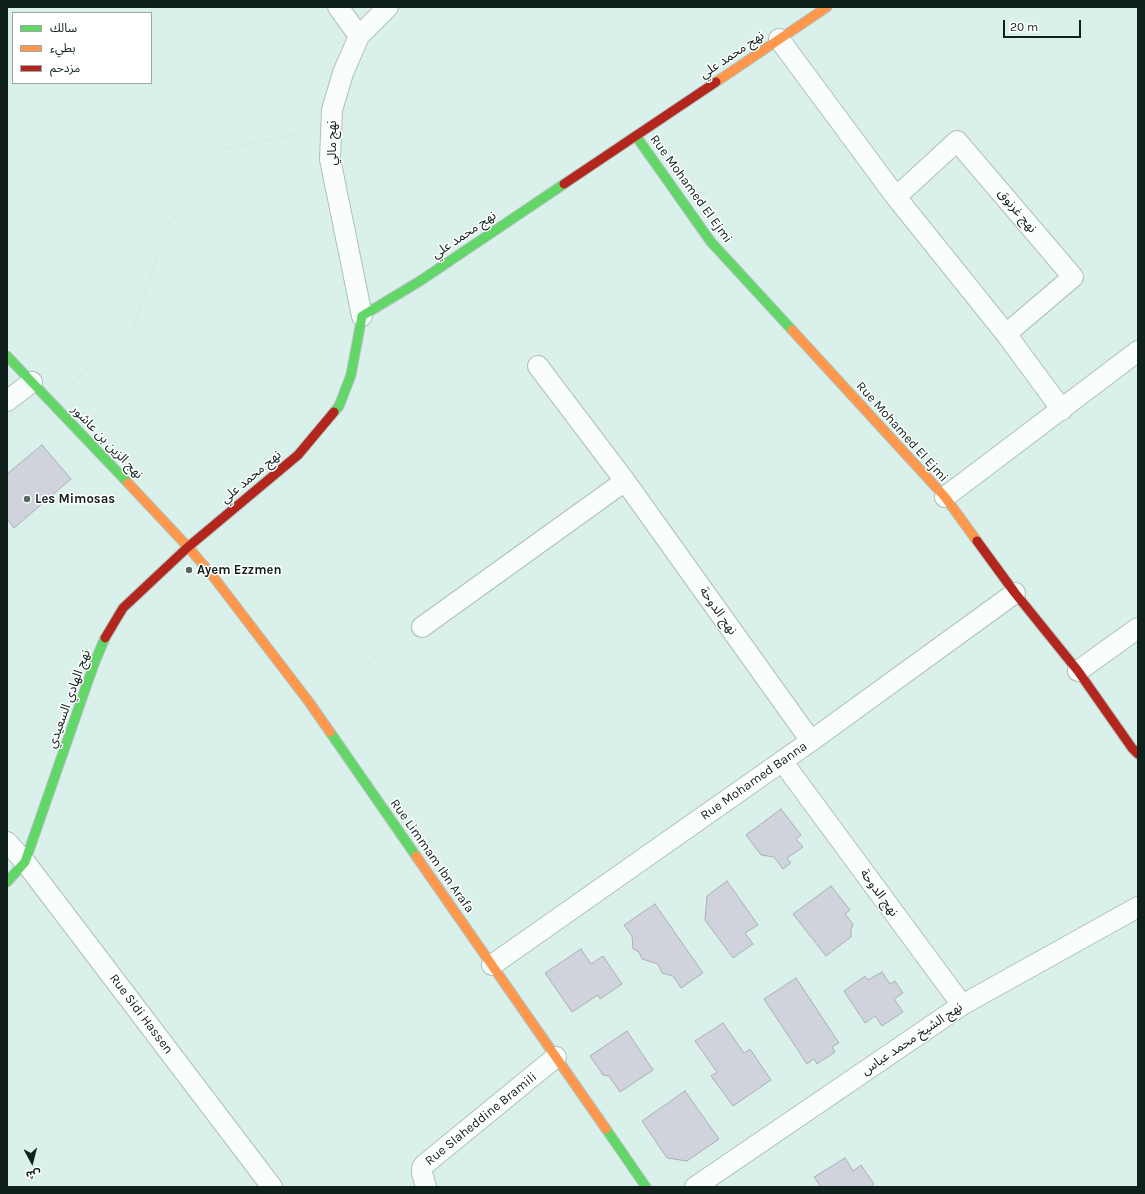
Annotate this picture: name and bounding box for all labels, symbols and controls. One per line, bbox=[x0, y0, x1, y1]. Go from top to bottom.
legend bbox=[12, 12, 152, 84]
scale bar bbox=[1005, 12, 1083, 38]
text: 20 m bbox=[1010, 20, 1038, 34]
text: سالك bbox=[50, 21, 77, 35]
street label: نهج محمد علي bbox=[697, 28, 767, 82]
text: بطيء bbox=[50, 41, 76, 55]
text: مزدحم bbox=[50, 61, 80, 75]
street label: نهج مالي bbox=[324, 120, 340, 166]
street label: Rue Mohamed El Ejmi bbox=[647, 132, 735, 246]
street label: نهج غرنوق bbox=[994, 186, 1040, 236]
street label: نهج محمد علي bbox=[429, 208, 499, 262]
street label: Rue Mohamed El Ejmi bbox=[853, 379, 951, 485]
street label: نهج الزين بن عاشور bbox=[68, 402, 146, 482]
street label: نهج محمد علي bbox=[218, 447, 284, 507]
place label: Les Mimosas bbox=[35, 491, 115, 507]
marker: Les Mimosas bbox=[22, 494, 32, 504]
place label: Ayem Ezzmen bbox=[197, 562, 282, 578]
marker: Ayem Ezzmen bbox=[184, 565, 194, 575]
street label: نهج الدوحة bbox=[696, 584, 740, 638]
street label: نهج الهادي السعيدي bbox=[44, 648, 94, 750]
street label: Rue Mohamed Banna bbox=[698, 738, 810, 824]
street label: Rue Limmam Ibn Arafa bbox=[387, 796, 477, 916]
street label: نهج الدوحة bbox=[857, 866, 901, 920]
street label: Rue Sidi Hassen bbox=[106, 971, 176, 1057]
street label: نهج الشيخ محمد عباس bbox=[858, 999, 966, 1079]
street label: Rue Slaheddine Bramili bbox=[422, 1069, 540, 1169]
north arrow bbox=[12, 1142, 52, 1182]
text: ش bbox=[25, 1167, 42, 1182]

